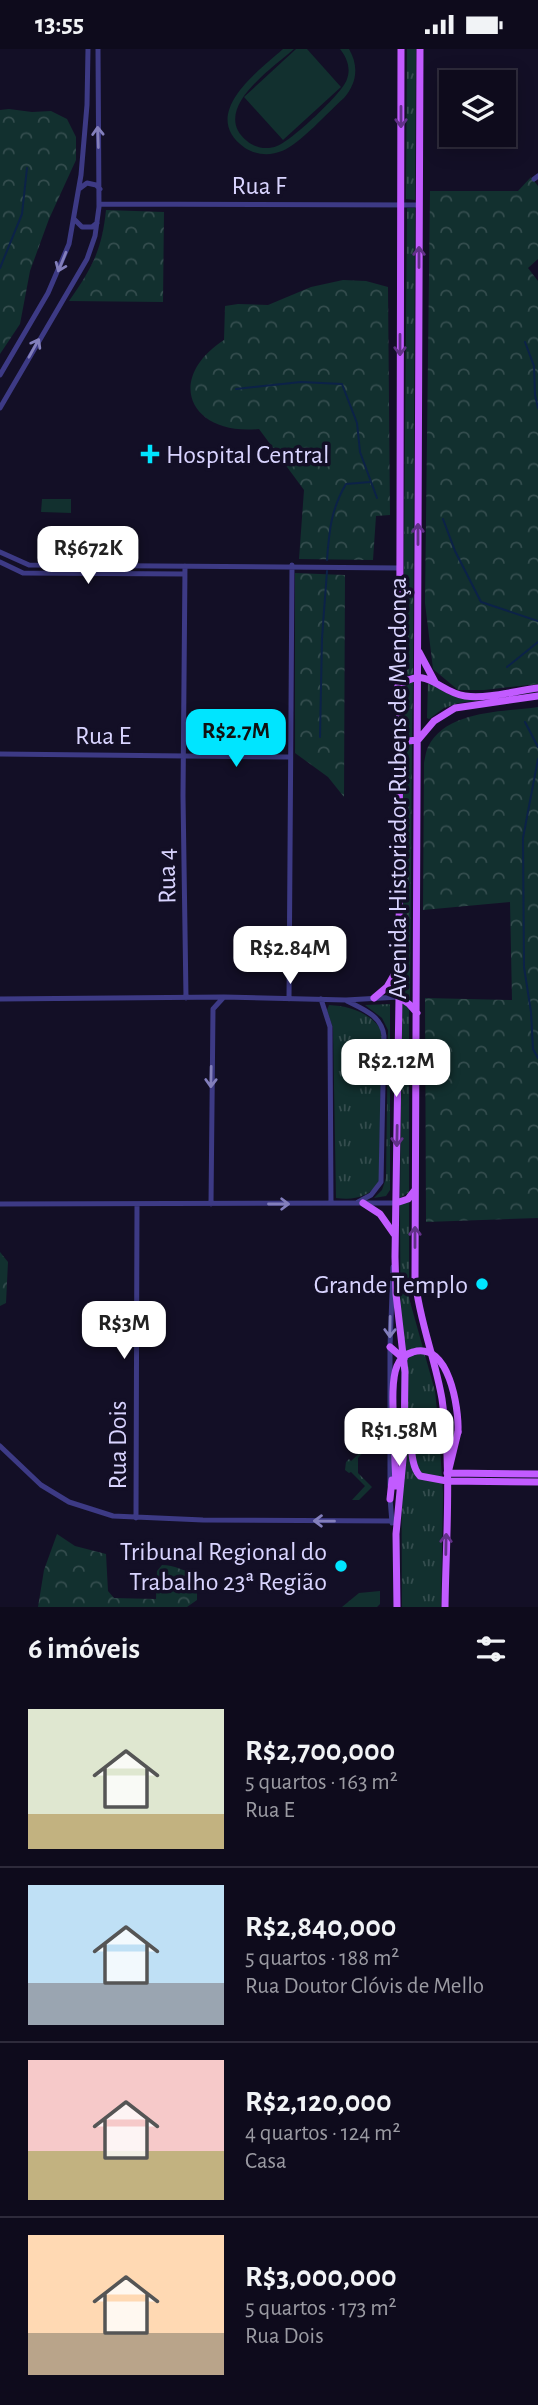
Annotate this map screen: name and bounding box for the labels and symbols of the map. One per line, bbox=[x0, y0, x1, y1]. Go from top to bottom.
one-way arrow bbox=[394, 105, 408, 128]
one-way arrow bbox=[92, 126, 105, 149]
street label: Rua F bbox=[232, 173, 287, 199]
one-way arrow bbox=[412, 246, 426, 269]
one-way arrow bbox=[55, 250, 68, 272]
one-way arrow bbox=[393, 333, 407, 356]
one-way arrow bbox=[27, 339, 41, 359]
place label: Hospital Central bbox=[166, 442, 329, 468]
marker: Hospital Central bbox=[140, 444, 160, 464]
one-way arrow bbox=[411, 523, 425, 546]
pin: R$672K bbox=[31, 526, 145, 586]
street label: Avenida Historiador Rubens de Mendonça bbox=[385, 577, 411, 999]
pin: R$2.7M bbox=[179, 709, 293, 769]
street label: Rua E bbox=[75, 723, 131, 749]
street label: Rua 4 bbox=[154, 848, 180, 904]
pin: R$2.84M bbox=[225, 927, 355, 986]
pin: R$2.12M bbox=[331, 1039, 461, 1099]
one-way arrow bbox=[204, 1065, 217, 1088]
one-way arrow bbox=[390, 1124, 404, 1147]
one-way arrow bbox=[268, 1197, 291, 1211]
one-way arrow bbox=[408, 1226, 422, 1249]
place label: Grande Templo bbox=[314, 1272, 468, 1298]
marker: Grande Templo bbox=[474, 1276, 490, 1292]
pin: R$3M bbox=[83, 1301, 165, 1361]
one-way arrow bbox=[383, 1315, 397, 1338]
street label: Rua Dois bbox=[105, 1401, 131, 1489]
pin: R$1.58M bbox=[334, 1409, 464, 1468]
one-way arrow bbox=[312, 1514, 335, 1528]
one-way arrow bbox=[439, 1533, 453, 1556]
place label: Tribunal Regional do Trabalho 23ª Região bbox=[120, 1539, 327, 1595]
marker: Tribunal Regional do Trabalho 23ª Região bbox=[333, 1558, 349, 1574]

